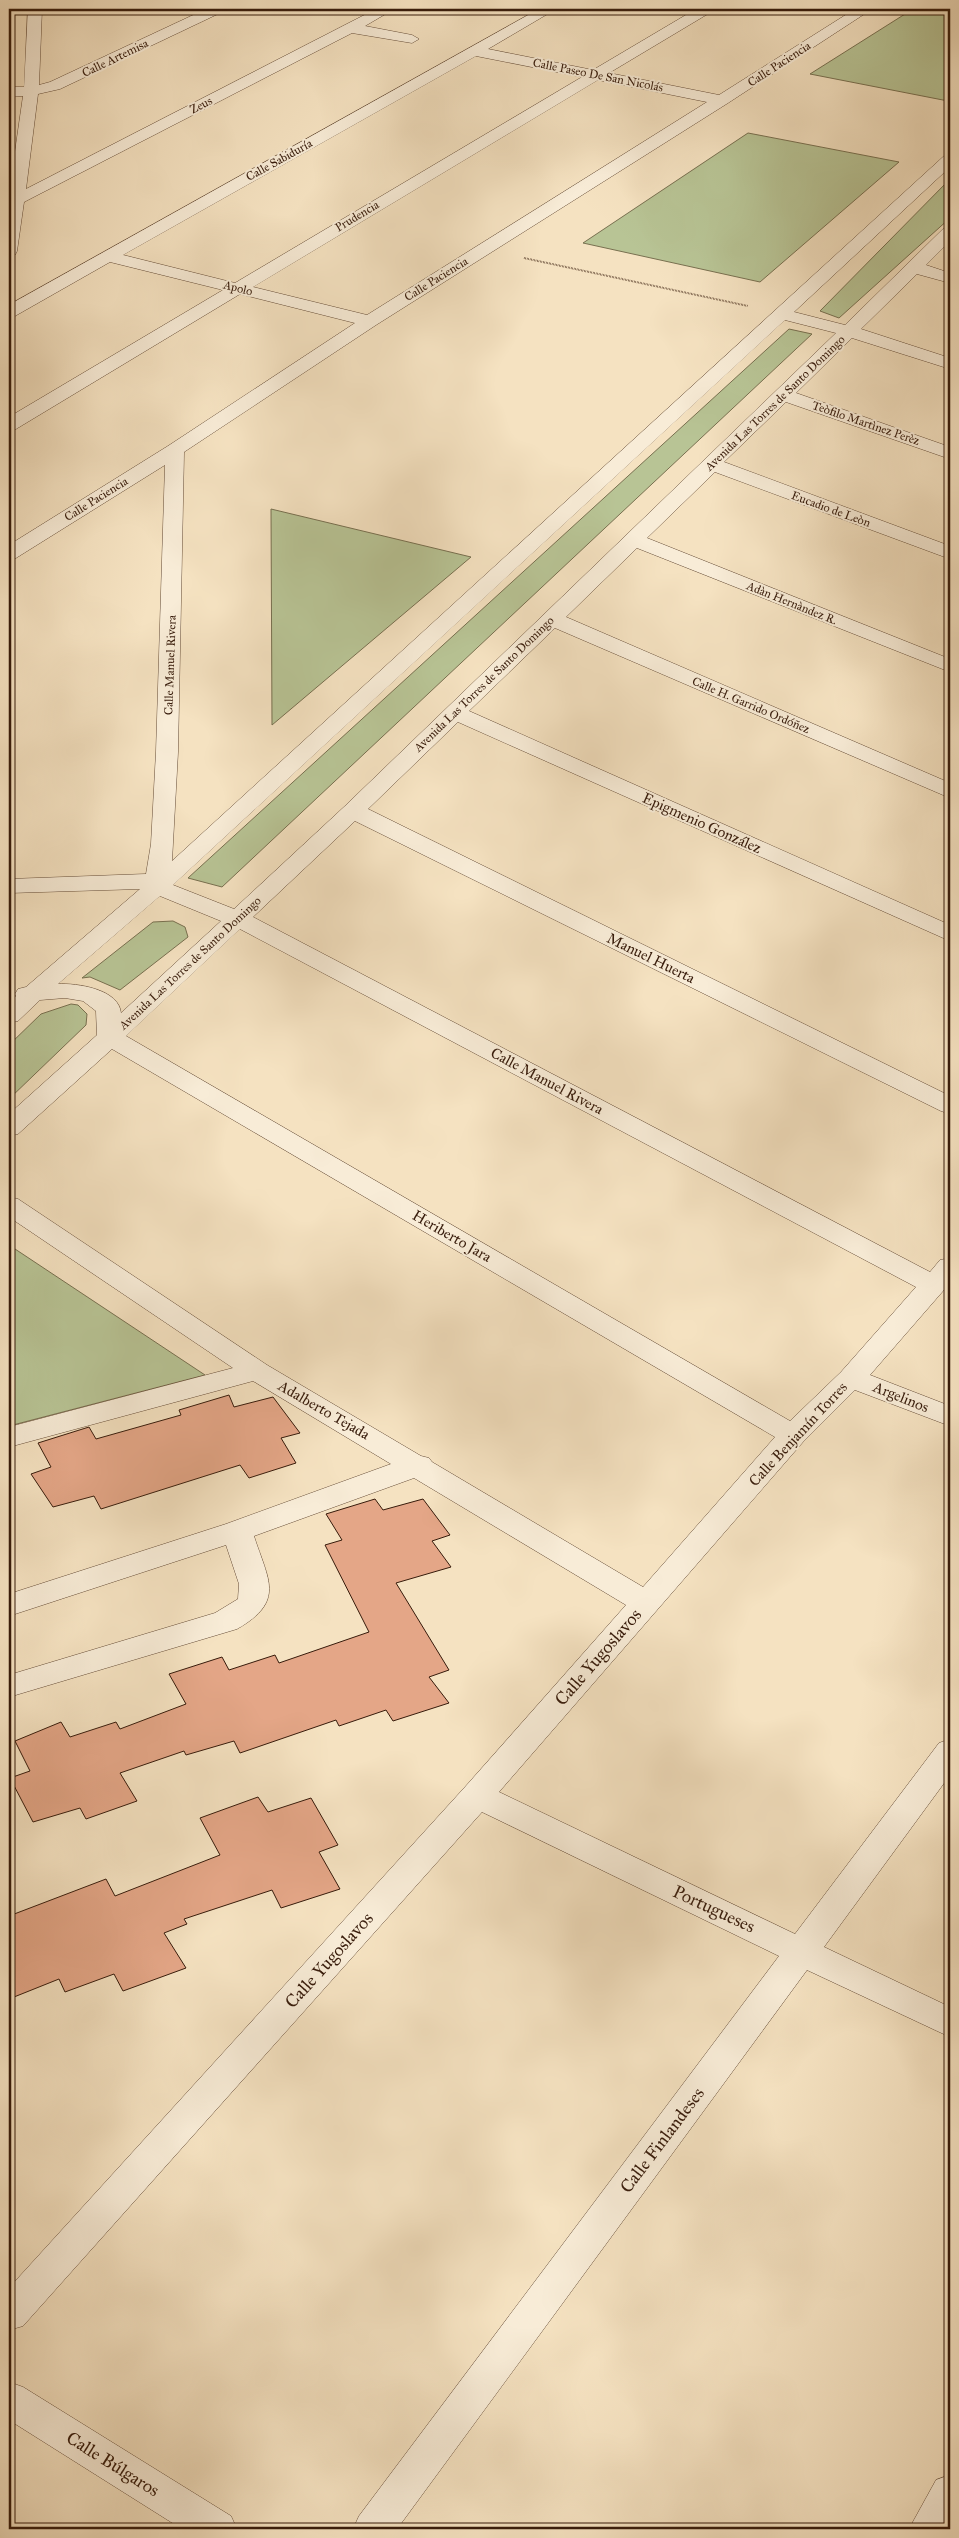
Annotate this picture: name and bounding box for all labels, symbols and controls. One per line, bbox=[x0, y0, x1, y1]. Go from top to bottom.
street label: Calle Artemisa bbox=[80, 36, 151, 80]
street label: Calle Paciencia bbox=[745, 38, 814, 90]
street label: Calle Paseo De San Nicolás bbox=[532, 55, 664, 95]
street label: Zeus bbox=[187, 93, 215, 117]
street label: Calle Sabiduría bbox=[243, 136, 315, 184]
street label: Prudencia bbox=[333, 197, 382, 235]
street label: Calle Paciencia bbox=[402, 253, 471, 304]
street label: Apolo bbox=[221, 277, 254, 298]
street label: Avenida Las Torres de Santo Domingo bbox=[701, 332, 848, 475]
street label: Teòfilo Martìnez Perèz bbox=[810, 398, 922, 448]
street label: Calle Paciencia bbox=[62, 473, 131, 524]
street label: Eucadio de Leòn bbox=[790, 488, 873, 530]
street label: Adàn Hernàndez R. bbox=[744, 578, 839, 628]
street label: Avenida Las Torres de Santo Domingo bbox=[410, 613, 557, 756]
street label: Calle Manuel Rivera bbox=[161, 614, 179, 715]
street label: Calle H. Garrido Ordóñez bbox=[690, 674, 812, 736]
street label: Epigmenio González bbox=[640, 789, 764, 857]
street label: Avenida Las Torres de Santo Domingo bbox=[115, 893, 265, 1034]
street label: Manuel Huerta bbox=[604, 929, 699, 987]
street label: Calle Manuel Rivera bbox=[488, 1044, 607, 1119]
street label: Heriberto Jara bbox=[409, 1206, 495, 1267]
street label: Adalberto Tejada bbox=[274, 1376, 373, 1444]
street label: Argelinos bbox=[870, 1377, 931, 1416]
street label: Calle Benjamín Torres bbox=[745, 1378, 851, 1490]
street label: Calle Yugoslavos bbox=[550, 1604, 647, 1711]
street label: Portugueses bbox=[669, 1880, 759, 1938]
street label: Calle Yugoslavos bbox=[280, 1908, 379, 2013]
street label: Calle Finlandeses bbox=[615, 2083, 709, 2197]
street label: Calle Búlgaros bbox=[62, 2427, 164, 2502]

